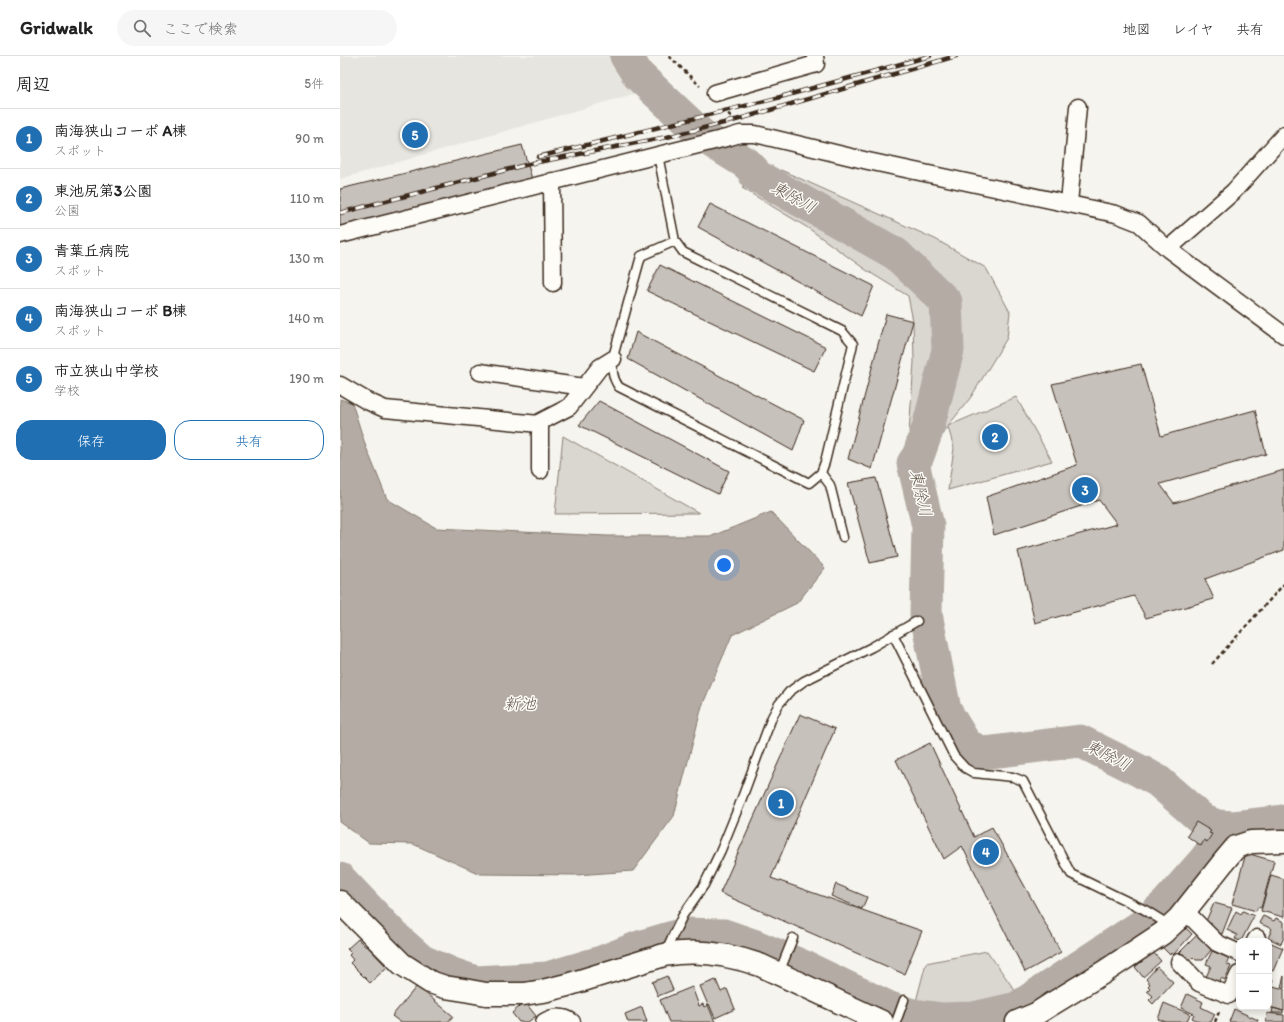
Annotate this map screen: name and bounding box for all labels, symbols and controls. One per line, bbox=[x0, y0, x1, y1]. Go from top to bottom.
search box bbox=[117, 10, 397, 46]
text: Gridwalk bbox=[20, 16, 93, 39]
icon: search bbox=[131, 17, 153, 39]
text: ここで検索 bbox=[163, 20, 238, 38]
text: 地図 bbox=[1123, 21, 1151, 38]
text: レイヤ bbox=[1173, 21, 1214, 38]
text: 共有 bbox=[1236, 21, 1264, 38]
text: 周辺 bbox=[16, 74, 50, 94]
text: 5件 bbox=[304, 76, 324, 91]
pin: 5 bbox=[402, 120, 428, 150]
text: 南海狭山コーポ A棟 bbox=[54, 122, 187, 140]
text: 1 bbox=[26, 131, 32, 146]
text: 90 m bbox=[295, 131, 324, 146]
text: スポット bbox=[54, 143, 106, 158]
water label: 東除川 bbox=[768, 177, 820, 217]
text: 東池尻第3公園 bbox=[54, 182, 152, 200]
text: 2 bbox=[26, 191, 32, 206]
text: 110 m bbox=[290, 191, 324, 206]
text: 公園 bbox=[54, 203, 80, 218]
text: 青葉丘病院 bbox=[54, 242, 129, 260]
text: 3 bbox=[25, 251, 33, 266]
text: 130 m bbox=[289, 251, 324, 266]
text: スポット bbox=[54, 263, 106, 278]
text: 南海狭山コーポ B棟 bbox=[54, 302, 187, 320]
text: 4 bbox=[25, 311, 33, 326]
text: 140 m bbox=[288, 311, 324, 326]
text: スポット bbox=[54, 323, 106, 338]
text: 市立狭山中学校 bbox=[54, 362, 159, 380]
text: 5 bbox=[26, 371, 32, 386]
text: 190 m bbox=[289, 371, 324, 386]
text: 学校 bbox=[54, 383, 80, 398]
button: 保存 bbox=[16, 420, 166, 460]
button: 共有 bbox=[174, 420, 324, 460]
pin: 2 bbox=[982, 422, 1008, 452]
water label: 東除川 bbox=[906, 467, 936, 519]
pin: 3 bbox=[1072, 475, 1098, 505]
your location bbox=[714, 555, 734, 575]
water label: 新池 bbox=[504, 694, 537, 713]
water label: 東除川 bbox=[1082, 736, 1134, 774]
pin: 1 bbox=[768, 788, 794, 818]
pin: 4 bbox=[973, 837, 999, 867]
map controls bbox=[1236, 938, 1272, 1010]
button: + bbox=[1236, 938, 1272, 974]
button: − bbox=[1236, 974, 1272, 1010]

